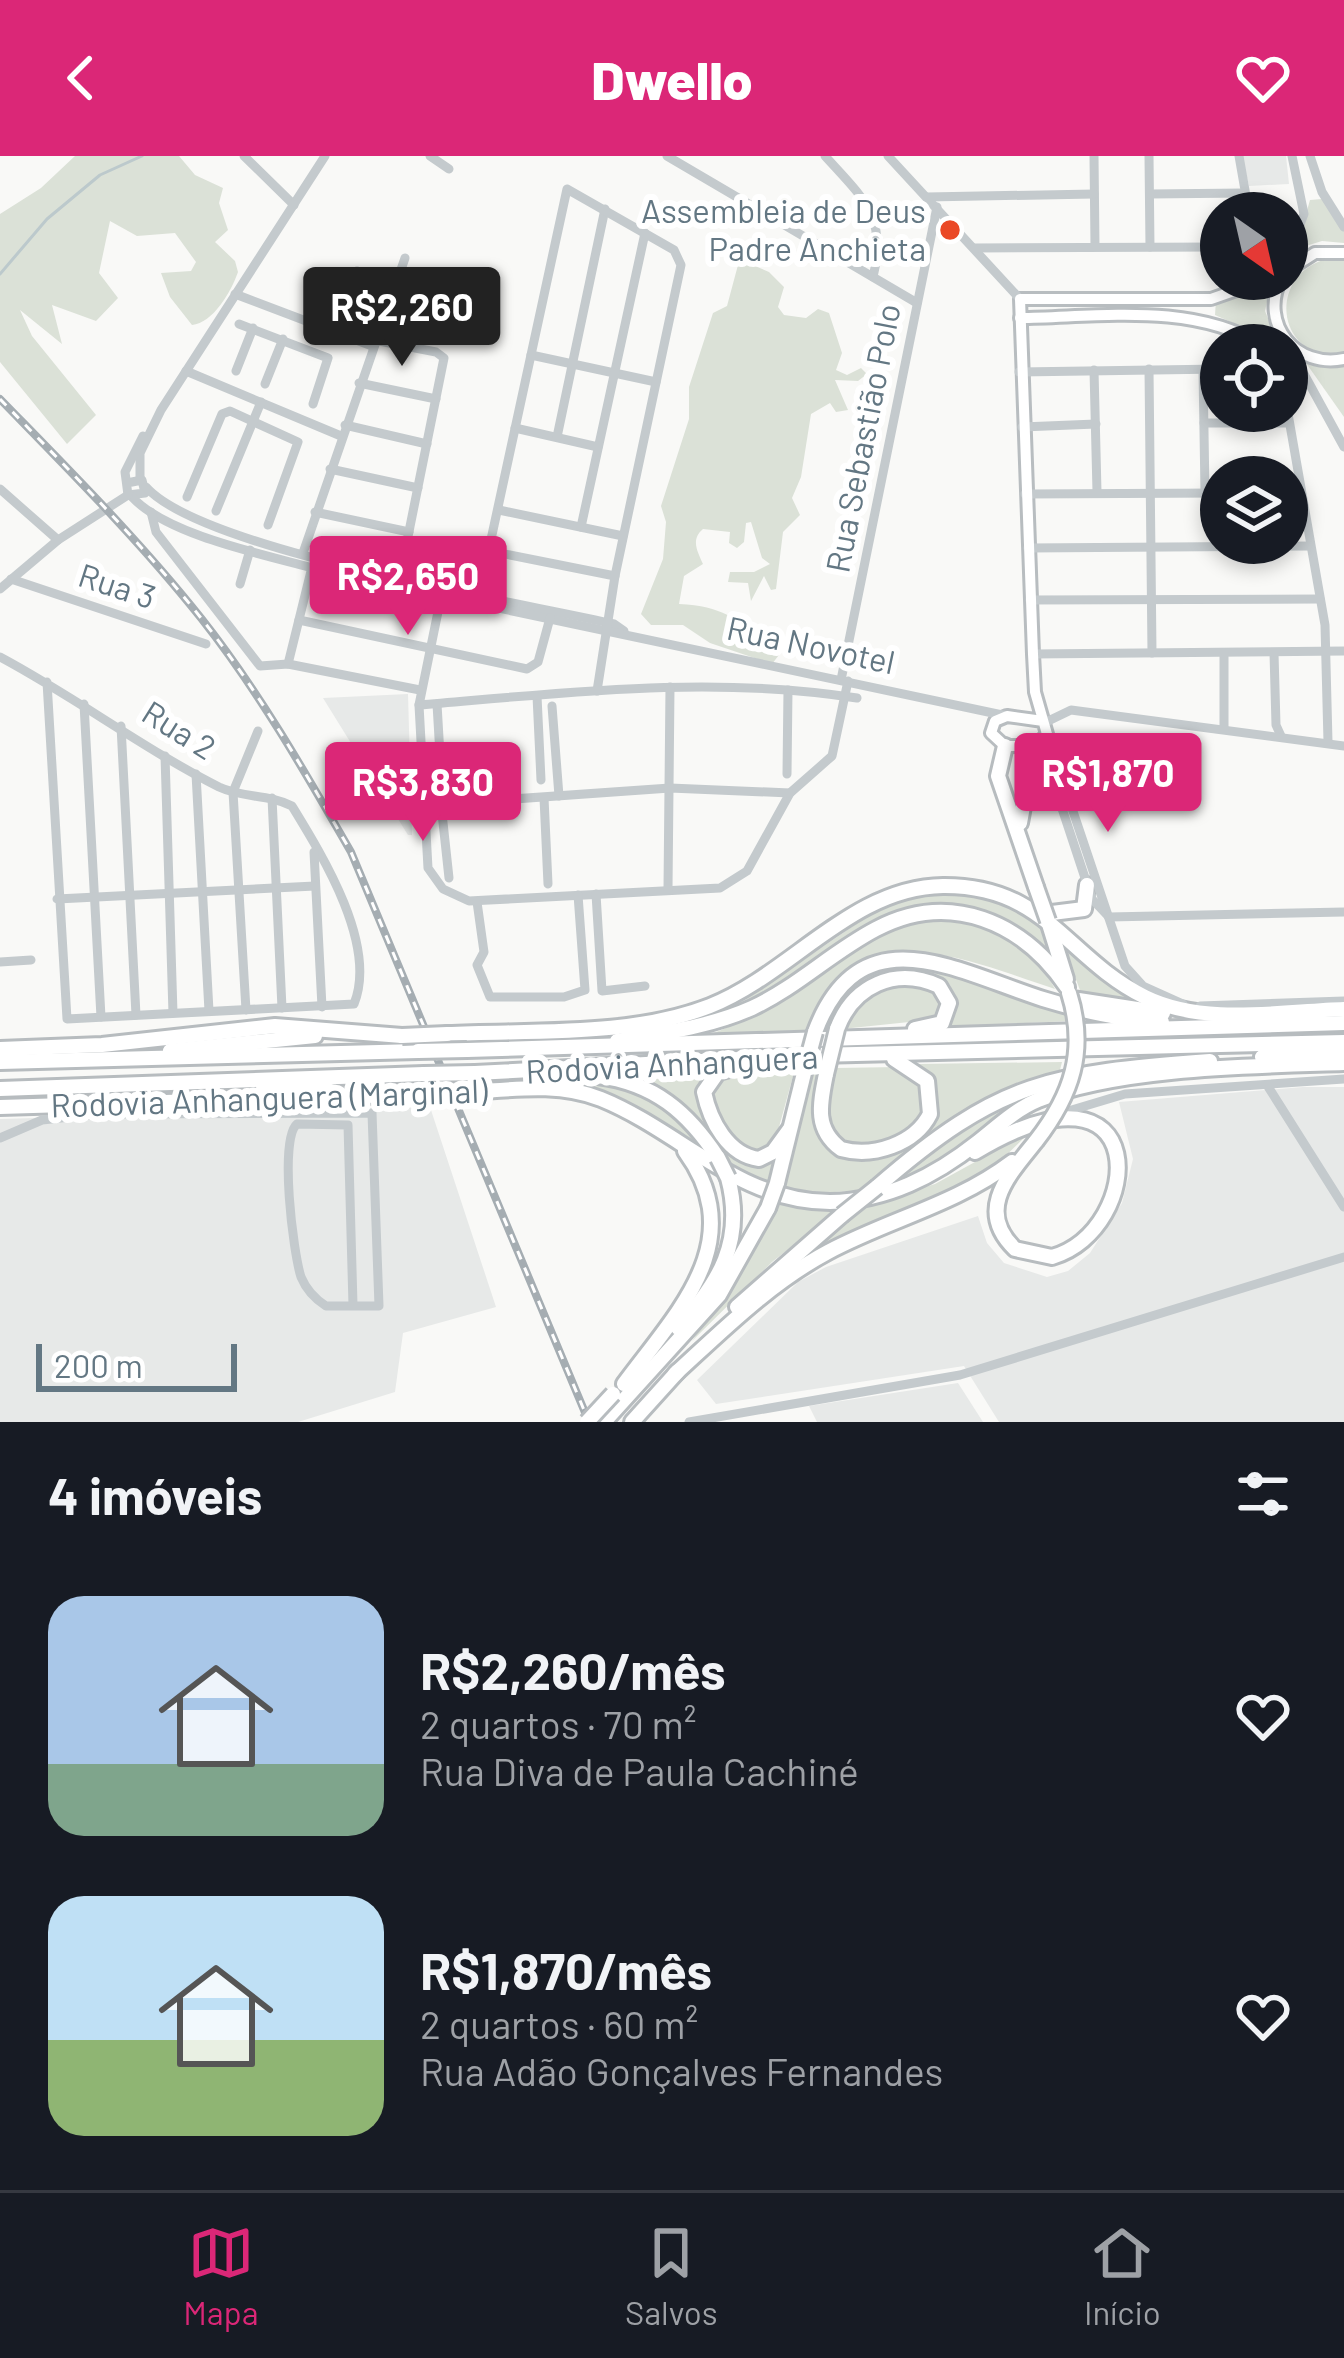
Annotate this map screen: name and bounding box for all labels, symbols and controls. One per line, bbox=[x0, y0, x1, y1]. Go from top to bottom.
icon: back bbox=[48, 45, 114, 111]
icon: heart bbox=[1230, 45, 1296, 111]
text: Dwello bbox=[591, 46, 753, 111]
place label: Assembleia de Deus Padre Anchieta bbox=[641, 190, 926, 268]
north arrow bbox=[1200, 192, 1308, 300]
map controls bbox=[1200, 192, 1308, 564]
marker: Assembleia de Deus Padre Anchieta bbox=[937, 217, 963, 243]
pin: R$2,260 bbox=[291, 267, 513, 369]
text: R$2,260 bbox=[330, 282, 474, 329]
street label: Rua Sebastião Polo bbox=[816, 300, 908, 576]
button: locate bbox=[1200, 324, 1308, 432]
button: layers bbox=[1200, 456, 1308, 564]
pin: R$2,650 bbox=[297, 536, 519, 638]
text: R$2,650 bbox=[337, 551, 479, 598]
street label: Rua 3 bbox=[74, 554, 161, 616]
street label: Rua Novotel bbox=[724, 607, 899, 681]
street label: Rua 2 bbox=[135, 691, 224, 767]
pin: R$1,870 bbox=[997, 733, 1219, 835]
pin: R$3,830 bbox=[312, 742, 534, 844]
text: R$1,870 bbox=[1041, 748, 1175, 795]
text: R$3,830 bbox=[352, 757, 494, 804]
street label: Rodovia Anhanguera bbox=[525, 1035, 819, 1091]
street label: Rodovia Anhanguera (Marginal) bbox=[50, 1069, 488, 1125]
scale bar bbox=[36, 1338, 237, 1391]
text: 200 m bbox=[54, 1345, 143, 1385]
icon: filters bbox=[1230, 1461, 1296, 1527]
text: 4 imóveis bbox=[48, 1464, 262, 1525]
text: R$2,260/mês bbox=[420, 1639, 726, 1700]
icon: home bbox=[144, 1644, 288, 1788]
icon: heart bbox=[1230, 1683, 1296, 1749]
text: 2 quartos · 70 m² bbox=[420, 1700, 696, 1747]
text: Rua Diva de Paula Cachiné bbox=[420, 1747, 859, 1794]
text: R$1,870/mês bbox=[420, 1939, 712, 2000]
icon: home bbox=[144, 1944, 288, 2088]
icon: heart bbox=[1230, 1983, 1296, 2049]
text: 2 quartos · 60 m² bbox=[420, 2000, 698, 2047]
text: Rua Adão Gonçalves Fernandes bbox=[420, 2047, 943, 2094]
tab: Mapa bbox=[183, 2220, 259, 2332]
tab: Salvos bbox=[625, 2220, 718, 2332]
tab: Início bbox=[1084, 2220, 1161, 2332]

